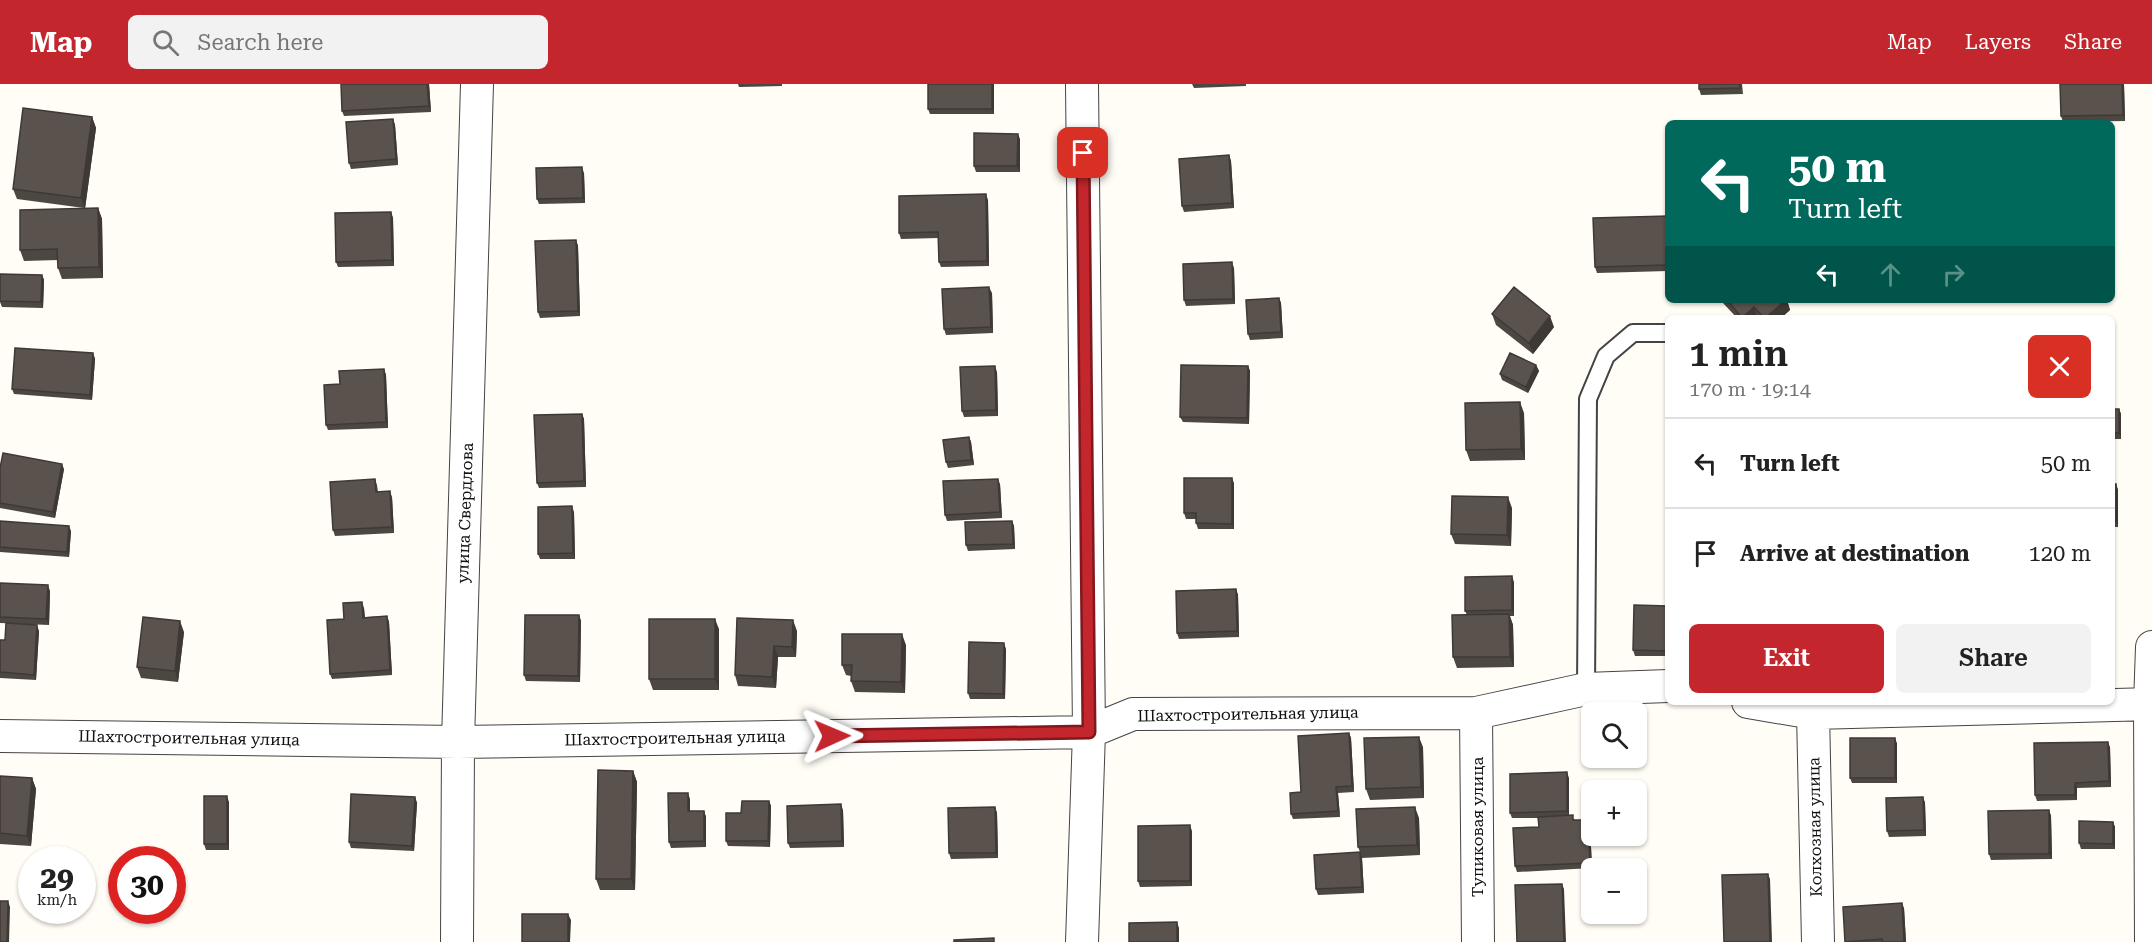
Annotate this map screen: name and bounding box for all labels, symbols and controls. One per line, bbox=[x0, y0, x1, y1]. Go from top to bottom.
search box bbox=[128, 15, 548, 69]
text: Map bbox=[30, 26, 92, 59]
icon: search bbox=[149, 26, 182, 59]
text: Search here bbox=[197, 30, 323, 55]
text: Map bbox=[1887, 30, 1932, 54]
text: Layers bbox=[1965, 30, 2031, 54]
text: Share bbox=[2064, 30, 2122, 54]
pin bbox=[1057, 127, 1108, 178]
icon: arrive bbox=[1066, 136, 1099, 169]
text: 50 m bbox=[1788, 143, 1886, 192]
icon: left bbox=[1689, 144, 1767, 222]
text: Turn left bbox=[1788, 193, 1902, 225]
icon: left bbox=[1811, 258, 1844, 291]
icon: ahead bbox=[1874, 258, 1907, 291]
icon: right bbox=[1937, 258, 1970, 291]
text: 1 min bbox=[1689, 333, 1788, 375]
button: close bbox=[2028, 335, 2091, 398]
text: 170 m · 19:14 bbox=[1689, 377, 1811, 401]
street label: улица Свердлова bbox=[453, 442, 477, 584]
icon: left bbox=[1689, 447, 1722, 480]
text: Turn left bbox=[1740, 451, 1840, 476]
text: 50 m bbox=[2041, 451, 2091, 476]
icon: arrive bbox=[1689, 537, 1722, 570]
text: Arrive at destination bbox=[1740, 541, 1969, 566]
text: 120 m bbox=[2028, 541, 2091, 566]
button: Exit bbox=[1689, 624, 1884, 693]
button: Share bbox=[1896, 624, 2091, 693]
map controls bbox=[1581, 702, 1647, 924]
button: search bbox=[1581, 702, 1647, 768]
street label: Шахтостроительная улица bbox=[1137, 703, 1359, 725]
position arrow bbox=[800, 704, 864, 768]
street label: Шахтостроительная улица bbox=[78, 727, 300, 749]
street label: Шахтостроительная улица bbox=[564, 727, 786, 749]
street label: Тупиковая улица bbox=[1468, 757, 1487, 897]
street label: Колхозная улица bbox=[1804, 757, 1826, 897]
button: + bbox=[1581, 780, 1647, 846]
speed limit sign: 30 bbox=[108, 846, 186, 924]
button: − bbox=[1581, 858, 1647, 924]
text: 29 bbox=[40, 860, 74, 895]
text: km/h bbox=[37, 891, 77, 909]

